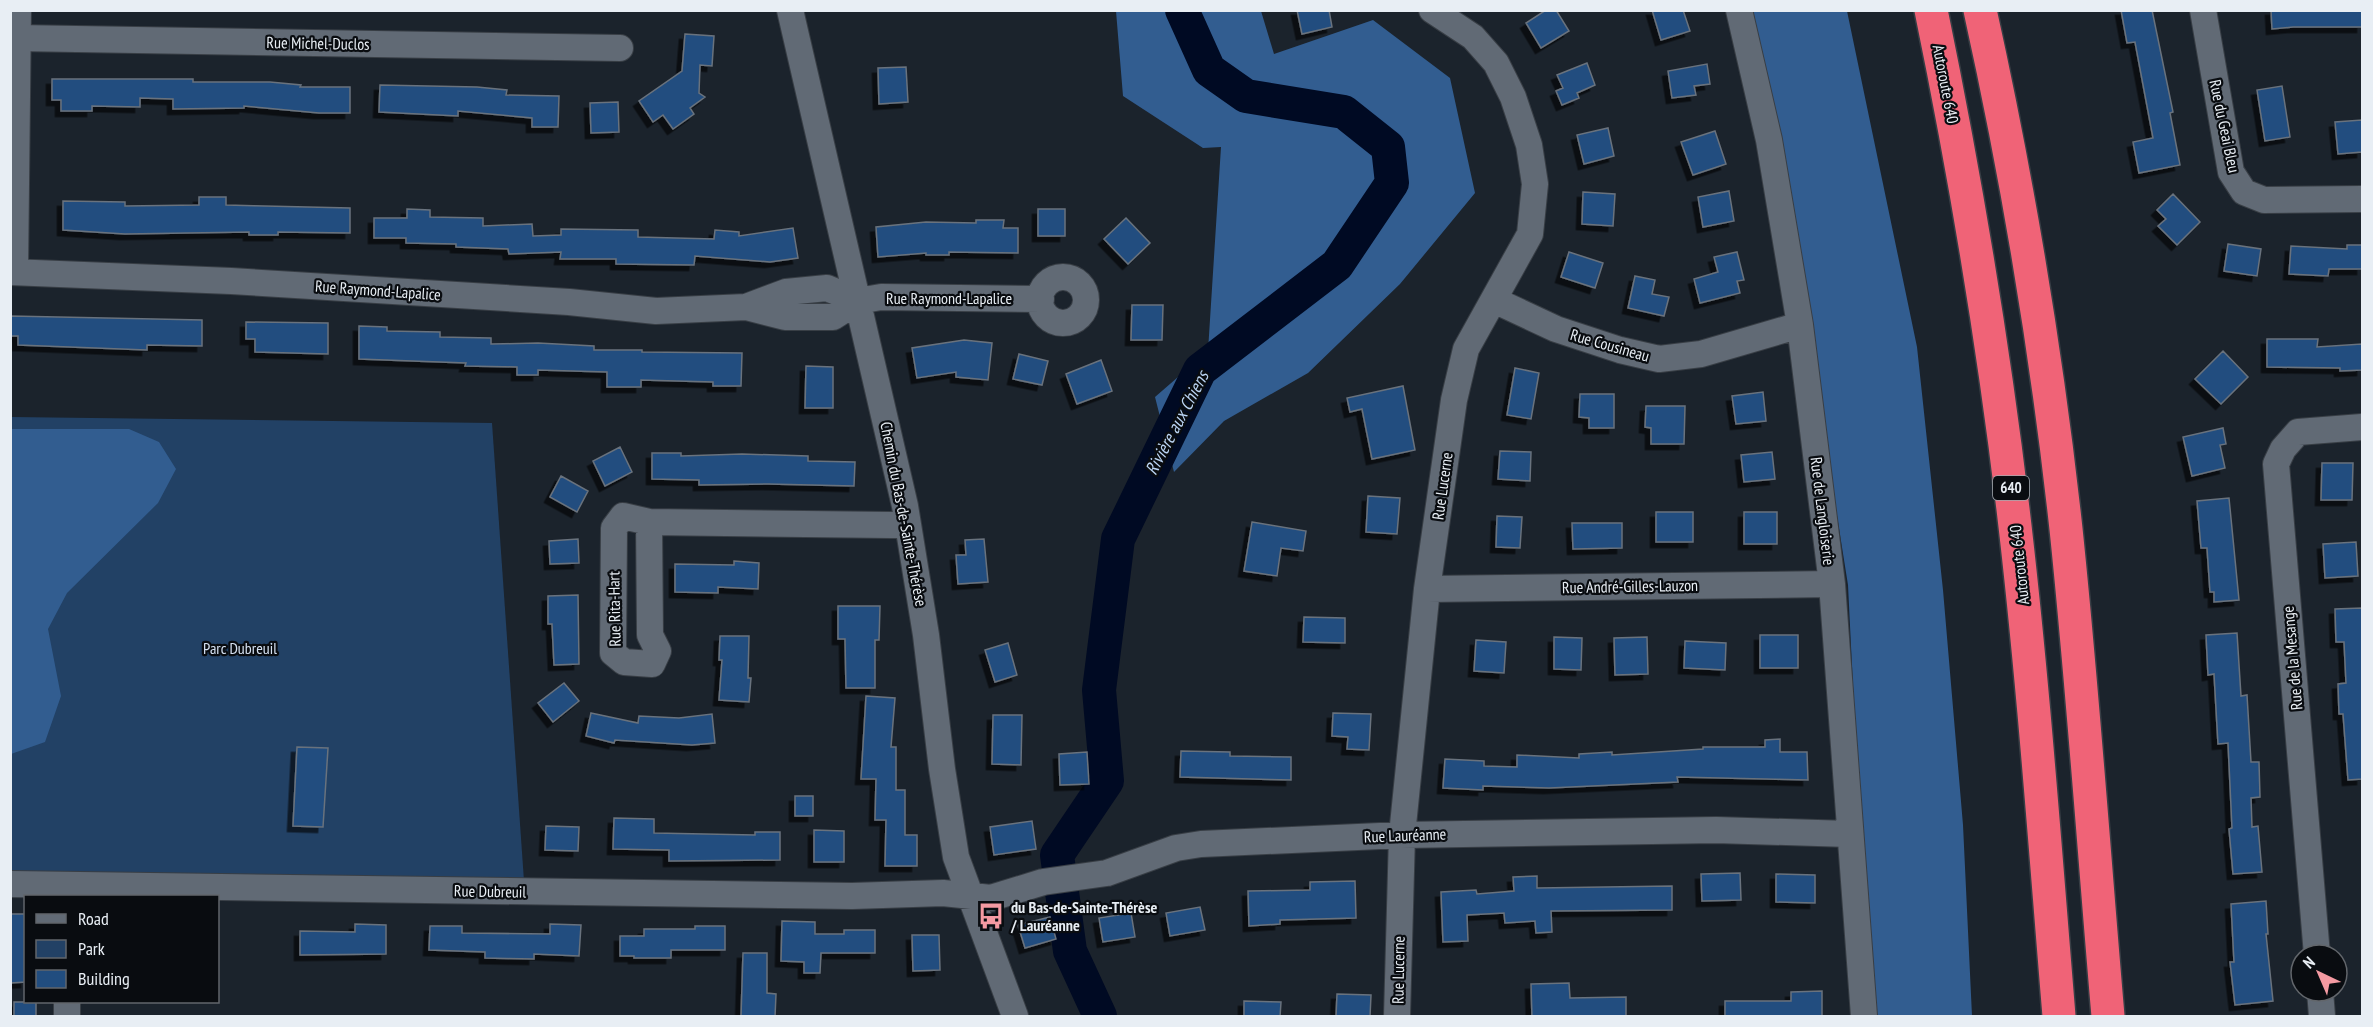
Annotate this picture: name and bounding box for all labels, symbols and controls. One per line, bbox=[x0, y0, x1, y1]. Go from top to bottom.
street label: Rue Michel-Duclos bbox=[266, 32, 370, 54]
street label: Autoroute 640 bbox=[1929, 43, 1963, 125]
street label: Rue du Geai Bleu bbox=[2205, 78, 2245, 174]
street label: Rue Raymond-Lapalice bbox=[314, 276, 442, 304]
street label: Rue Raymond-Lapalice bbox=[886, 288, 1012, 308]
street label: Rue Cousineau bbox=[1568, 324, 1652, 366]
water label: Rivière aux Chiens bbox=[1140, 365, 1214, 479]
street label: Chemin du Bas-de-Sainte-Thérèse bbox=[876, 420, 932, 608]
street label: Rue Lucerne bbox=[1427, 451, 1457, 521]
street label: Rue de Langloiserie bbox=[1806, 456, 1840, 566]
road number: 640 bbox=[1993, 476, 2029, 500]
street label: Autoroute 640 bbox=[2005, 524, 2033, 606]
street label: Rue Rita-Hart bbox=[603, 571, 625, 647]
street label: Rue André-Gilles-Lauzon bbox=[1562, 575, 1698, 597]
street label: Rue de la Mesange bbox=[2277, 605, 2307, 711]
park label: Parc Dubreuil bbox=[203, 638, 277, 658]
street label: Rue Lauréanne bbox=[1363, 824, 1447, 846]
street label: Rue Dubreuil bbox=[454, 880, 526, 902]
legend bbox=[24, 895, 219, 1003]
place label: du Bas-de-Sainte-Thérèse / Lauréanne bbox=[1010, 897, 1158, 935]
bus stop icon: du Bas-de-Sainte-Thérèse / Lauréanne bbox=[976, 901, 1006, 931]
text: Road bbox=[78, 907, 109, 930]
street label: Rue Lucerne bbox=[1387, 936, 1409, 1004]
text: Park bbox=[78, 937, 105, 960]
north arrow bbox=[2289, 943, 2349, 1003]
text: N bbox=[2299, 952, 2319, 972]
text: Building bbox=[78, 967, 130, 990]

